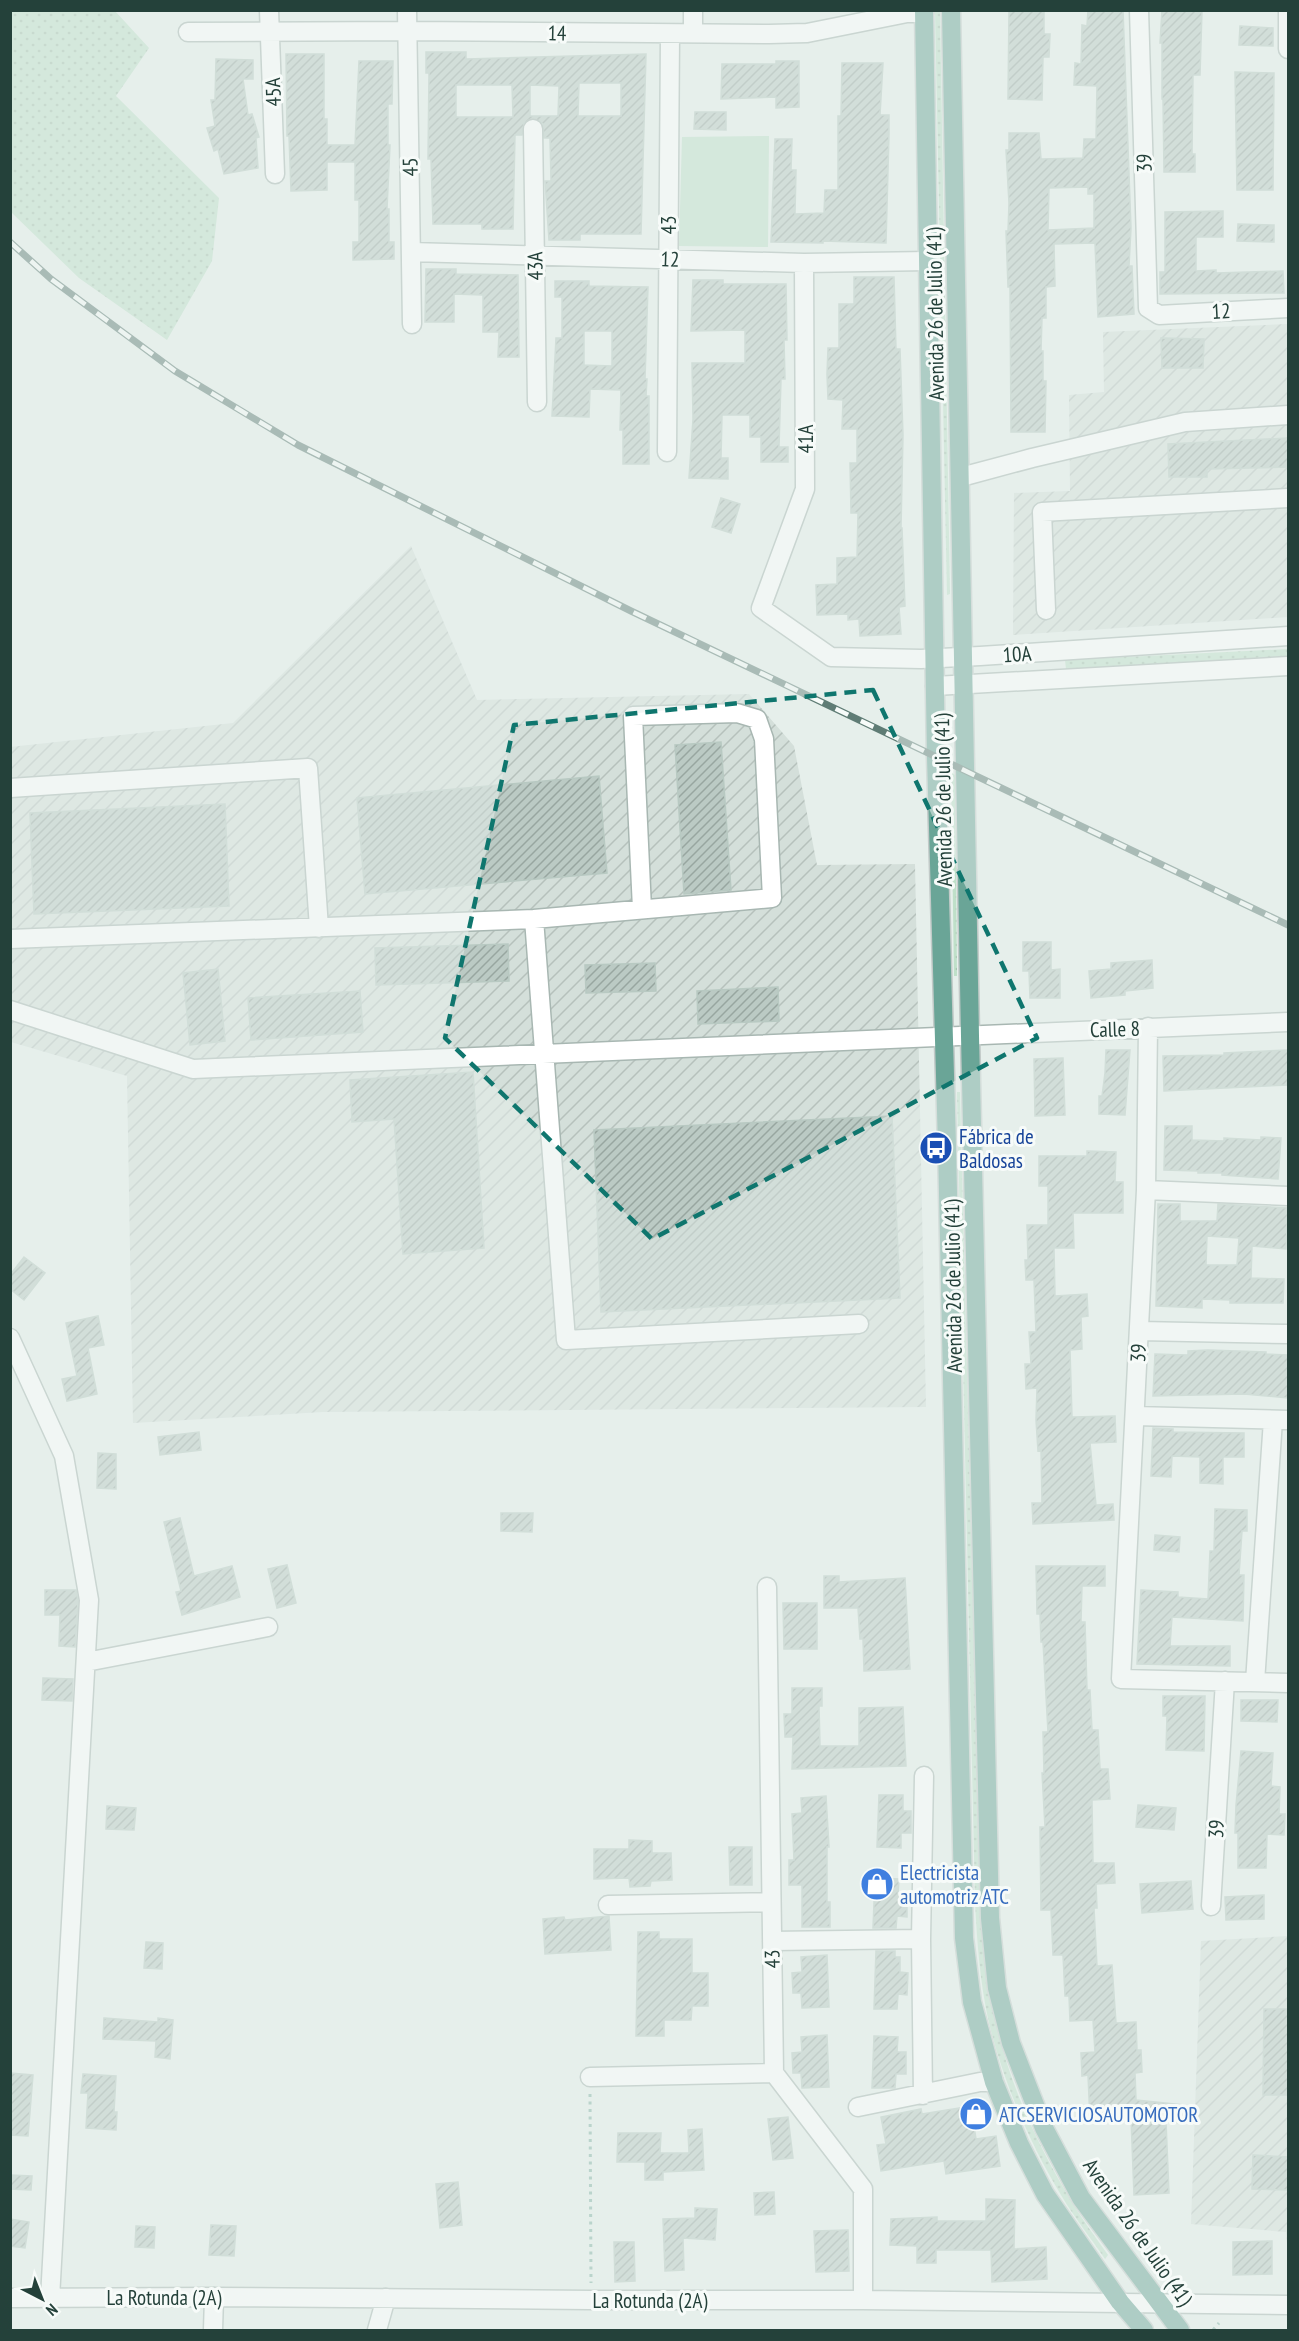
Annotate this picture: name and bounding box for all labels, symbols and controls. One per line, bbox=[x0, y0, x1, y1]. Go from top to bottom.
street label: 14 bbox=[547, 19, 567, 47]
street label: 45A bbox=[259, 77, 287, 107]
street label: 39 bbox=[1130, 153, 1158, 173]
street label: 45 bbox=[396, 157, 424, 177]
street label: 43 bbox=[655, 216, 682, 234]
street label: Avenida 26 de Julio (41) bbox=[920, 227, 950, 401]
street label: 12 bbox=[660, 245, 680, 273]
street label: 43A bbox=[521, 251, 549, 281]
street label: 12 bbox=[1211, 297, 1231, 325]
street label: 41A bbox=[792, 425, 819, 453]
street label: 10A bbox=[1002, 640, 1032, 668]
street label: Avenida 26 de Julio (41) bbox=[928, 713, 958, 887]
street label: Calle 8 bbox=[1089, 1015, 1141, 1043]
place label: Fábrica de Baldosas bbox=[959, 1123, 1034, 1174]
bus stop icon: Fábrica de Baldosas bbox=[918, 1130, 954, 1166]
street label: Avenida 26 de Julio (41) bbox=[938, 1199, 968, 1373]
street label: 39 bbox=[1124, 1343, 1152, 1363]
street label: 39 bbox=[1202, 1819, 1230, 1839]
place label: Electricista automotriz ATC bbox=[900, 1859, 1009, 1910]
shop icon: Electricista automotriz ATC bbox=[859, 1866, 895, 1902]
street label: 43 bbox=[758, 1949, 786, 1969]
shop icon: ATCSERVICIOSAUTOMOTOR bbox=[958, 2096, 994, 2132]
place label: ATCSERVICIOSAUTOMOTOR bbox=[999, 2101, 1198, 2128]
street label: Avenida 26 de Julio (41) bbox=[1077, 2153, 1199, 2311]
north arrow bbox=[12, 2269, 72, 2329]
street label: La Rotunda (2A) bbox=[107, 2284, 222, 2311]
street label: La Rotunda (2A) bbox=[593, 2287, 708, 2314]
text: N bbox=[42, 2300, 62, 2320]

